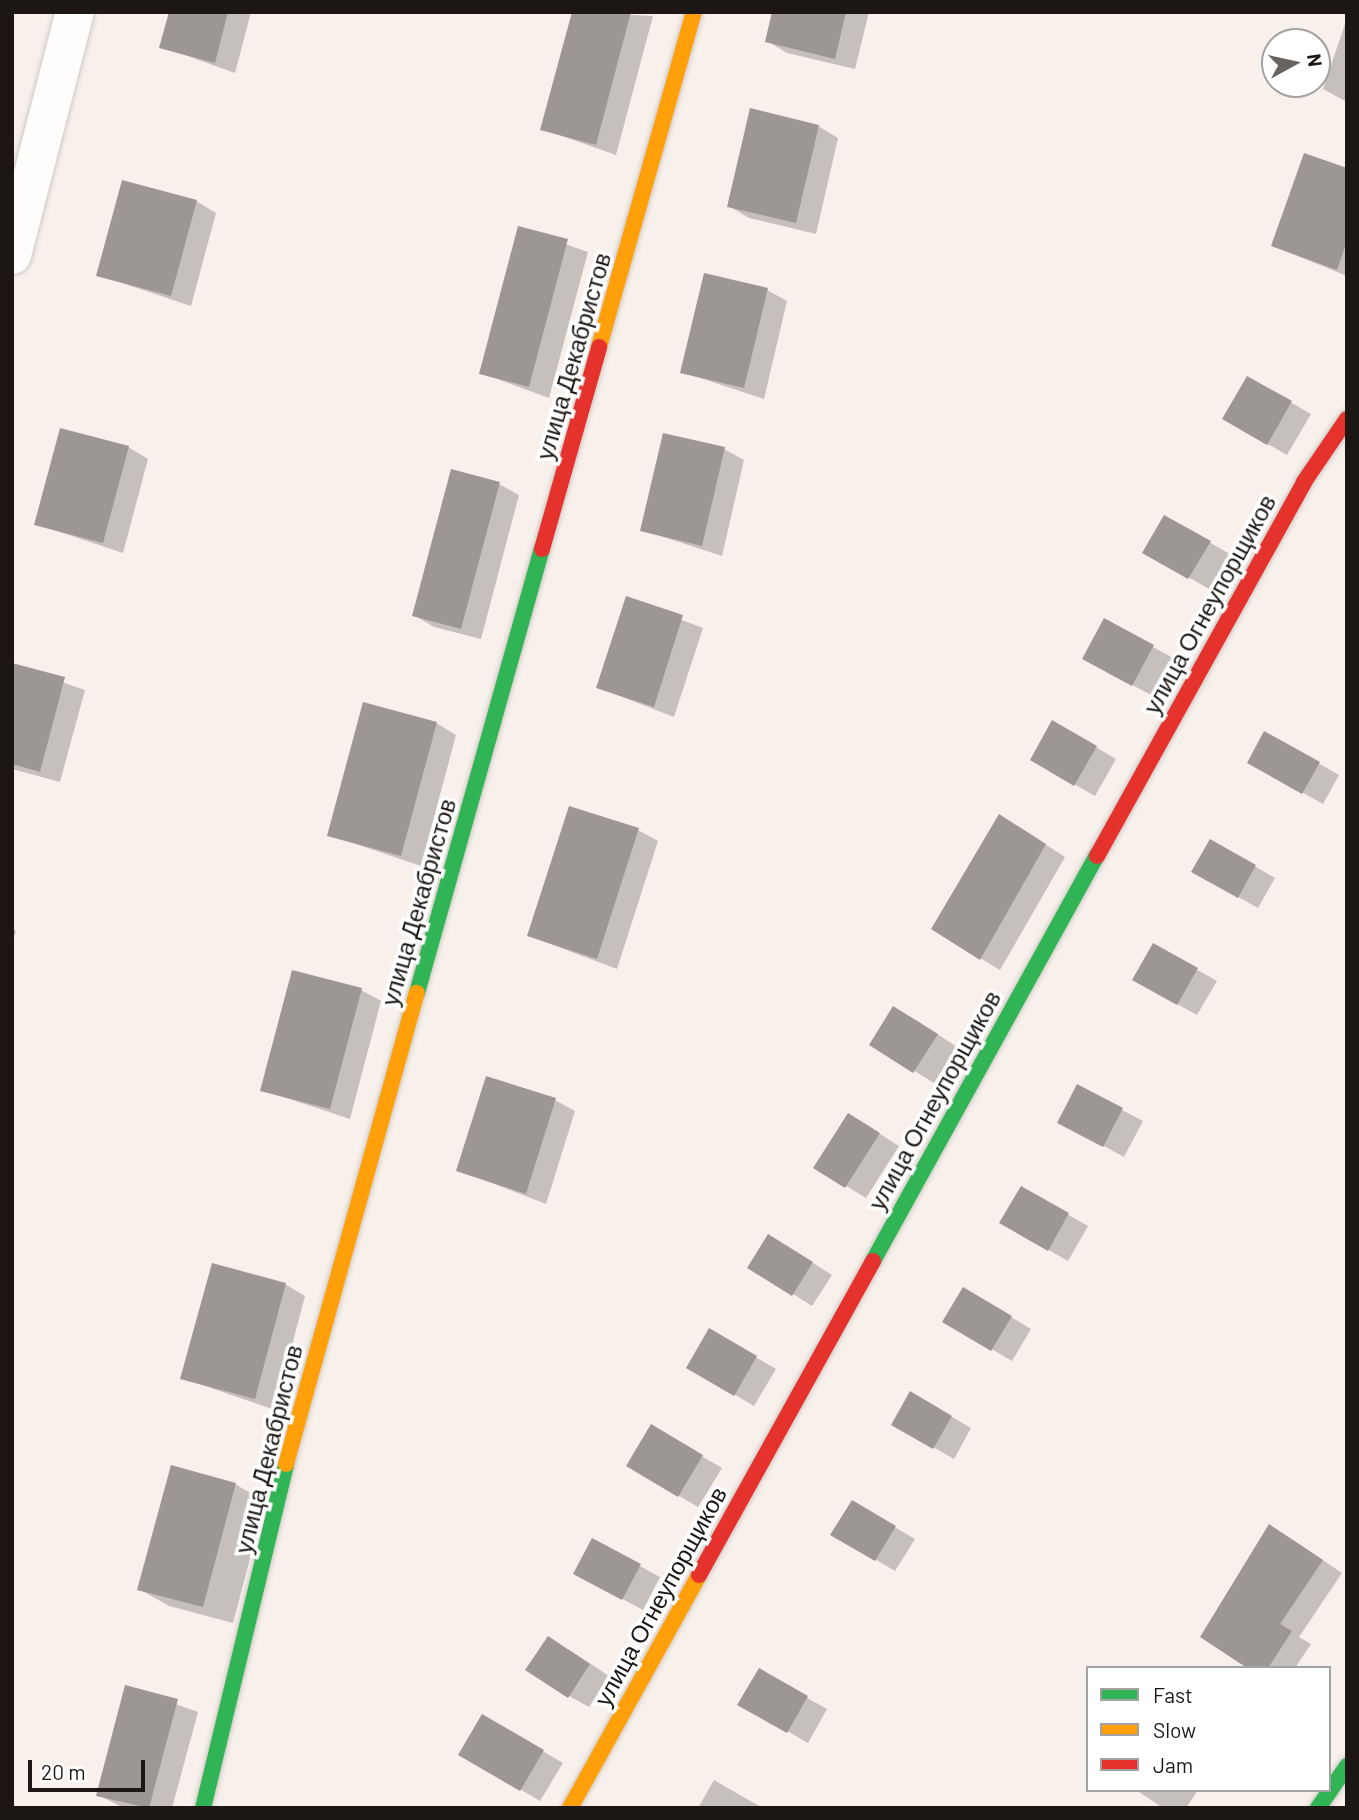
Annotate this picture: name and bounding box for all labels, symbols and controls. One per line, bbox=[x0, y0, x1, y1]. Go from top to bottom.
north arrow bbox=[1261, 28, 1331, 98]
text: N bbox=[1303, 52, 1328, 68]
street label: улица Декабристов bbox=[530, 249, 616, 463]
street label: улица Огнеупорщиков bbox=[1137, 489, 1281, 719]
street label: улица Декабристов bbox=[375, 795, 461, 1009]
street label: улица Огнеупорщиков bbox=[862, 985, 1006, 1215]
street label: улица Декабристов bbox=[228, 1342, 308, 1556]
street label: улица Огнеупорщиков bbox=[588, 1481, 732, 1711]
legend bbox=[1086, 1666, 1331, 1792]
text: Fast bbox=[1153, 1682, 1193, 1707]
text: Slow bbox=[1153, 1717, 1196, 1742]
scale bar bbox=[32, 1746, 149, 1790]
text: Jam bbox=[1153, 1752, 1193, 1777]
text: 20 m bbox=[41, 1759, 86, 1784]

